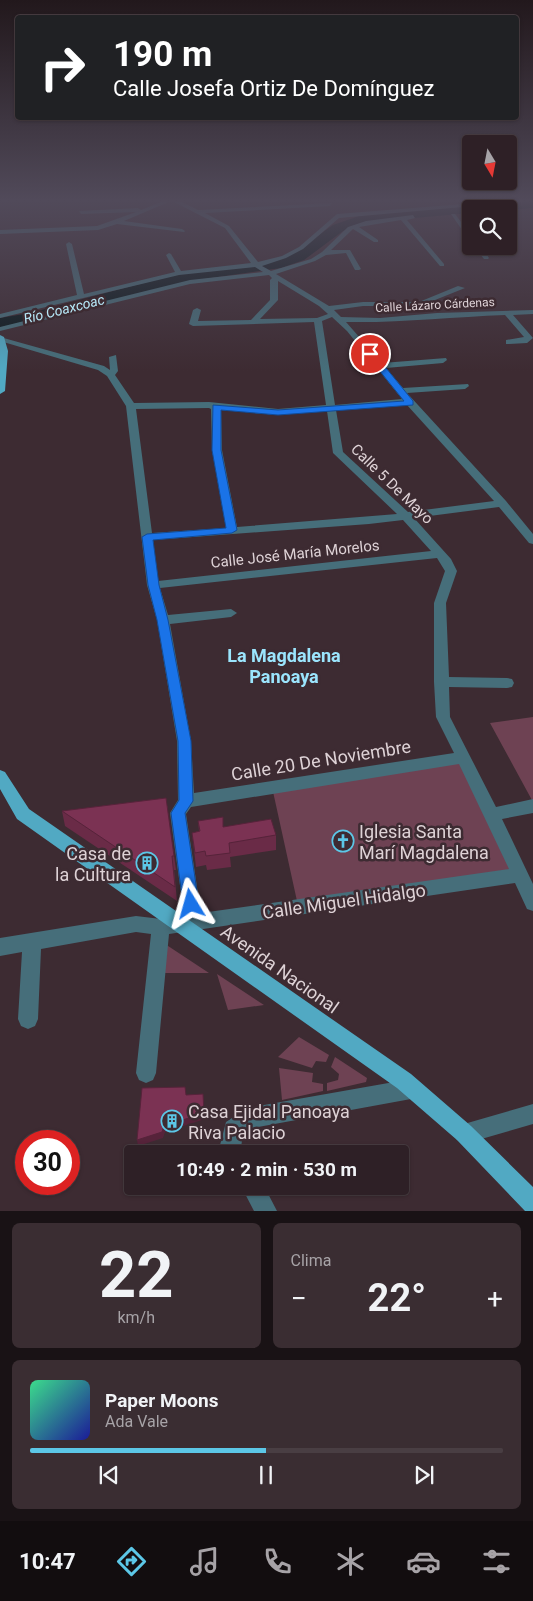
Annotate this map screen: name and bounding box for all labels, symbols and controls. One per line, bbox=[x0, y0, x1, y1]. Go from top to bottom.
text: 190 m bbox=[113, 34, 212, 75]
icon: right bbox=[30, 35, 95, 100]
text: Calle Josefa Ortiz De Domínguez bbox=[113, 76, 434, 101]
north arrow bbox=[462, 135, 518, 190]
map controls bbox=[462, 135, 517, 255]
button: search bbox=[462, 200, 517, 255]
water label: Río Coaxcoac bbox=[22, 291, 106, 327]
street label: Calle Lázaro Cárdenas bbox=[375, 295, 495, 315]
pin bbox=[349, 333, 391, 375]
icon: arrive bbox=[356, 340, 384, 368]
street label: Calle 5 De Mayo bbox=[347, 440, 437, 528]
street label: Calle José María Morelos bbox=[210, 536, 380, 572]
district label: La Magdalena Panoaya bbox=[227, 645, 341, 687]
street label: Calle 20 De Noviembre bbox=[230, 735, 412, 785]
place label: Iglesia Santa Marí Magdalena bbox=[359, 821, 489, 863]
church icon: Iglesia Santa Marí Magdalena bbox=[331, 829, 355, 853]
place label: Casa de la Cultura bbox=[55, 843, 131, 885]
building icon: Casa de la Cultura bbox=[135, 851, 159, 875]
position arrow bbox=[164, 877, 216, 929]
street label: Calle Miguel Hidalgo bbox=[261, 879, 427, 923]
street label: Avenida Nacional bbox=[217, 921, 343, 1017]
place label: Casa Ejidal Panoaya Riva Palacio bbox=[188, 1101, 350, 1143]
building icon: Casa Ejidal Panoaya Riva Palacio bbox=[160, 1109, 184, 1133]
speed limit sign: 30 bbox=[15, 1130, 80, 1195]
text: 10:49 · 2 min · 530 m bbox=[176, 1158, 357, 1181]
text: 22 bbox=[99, 1237, 174, 1313]
text: Clima bbox=[291, 1251, 331, 1270]
text: 22° bbox=[368, 1276, 426, 1320]
text: − bbox=[291, 1282, 307, 1315]
text: + bbox=[487, 1282, 503, 1315]
text: km/h bbox=[117, 1308, 155, 1327]
text: Paper Moons bbox=[105, 1389, 218, 1412]
text: Ada Vale bbox=[105, 1412, 168, 1431]
icon: previous bbox=[95, 1461, 123, 1489]
icon: pause bbox=[252, 1461, 280, 1489]
icon: next bbox=[410, 1461, 438, 1489]
icon: directions bbox=[114, 1544, 149, 1579]
icon: music bbox=[187, 1544, 222, 1579]
icon: phone bbox=[260, 1544, 295, 1579]
icon: climate bbox=[333, 1544, 368, 1579]
icon: car bbox=[406, 1544, 441, 1579]
icon: filters bbox=[479, 1544, 514, 1579]
text: 10:47 bbox=[19, 1549, 76, 1574]

